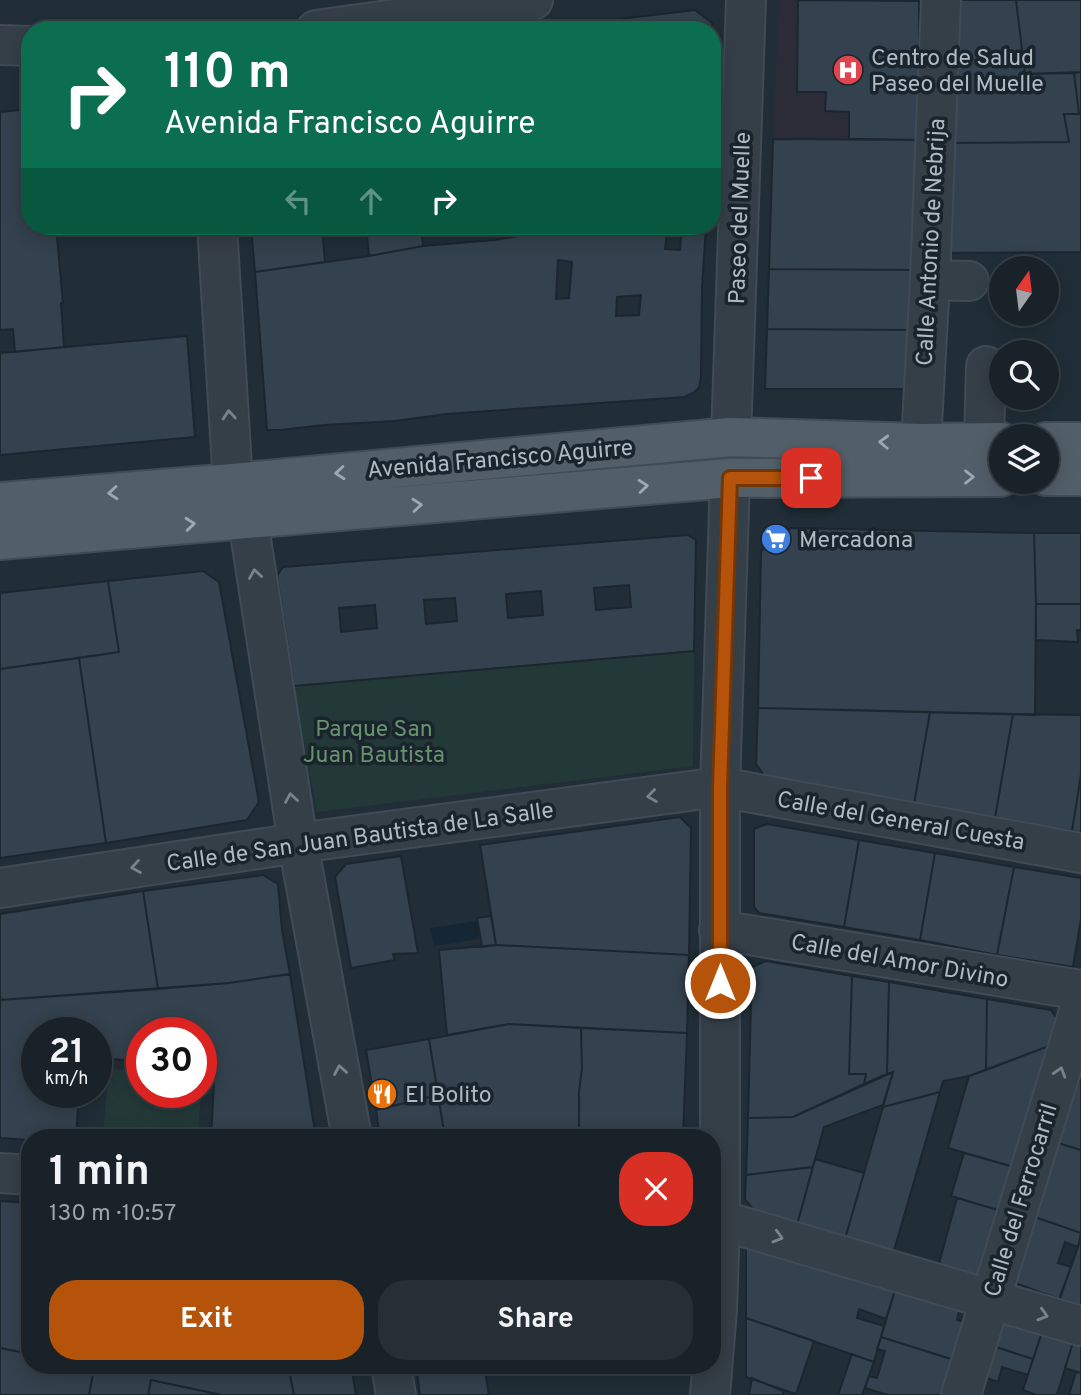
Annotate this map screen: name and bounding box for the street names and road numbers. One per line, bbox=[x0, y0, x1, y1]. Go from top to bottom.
street label: Calle Antonio de Nebrija bbox=[912, 118, 953, 367]
street label: Paseo del Muelle bbox=[724, 131, 759, 305]
street label: Avenida Francisco Aguirre bbox=[366, 434, 634, 487]
street label: Calle del General Cuesta bbox=[775, 786, 1027, 859]
street label: Calle de San Juan Bautista de La Salle bbox=[165, 797, 556, 880]
street label: Calle del Amor Divino bbox=[789, 929, 1011, 996]
street label: Calle del Ferrocarril bbox=[979, 1100, 1066, 1301]

